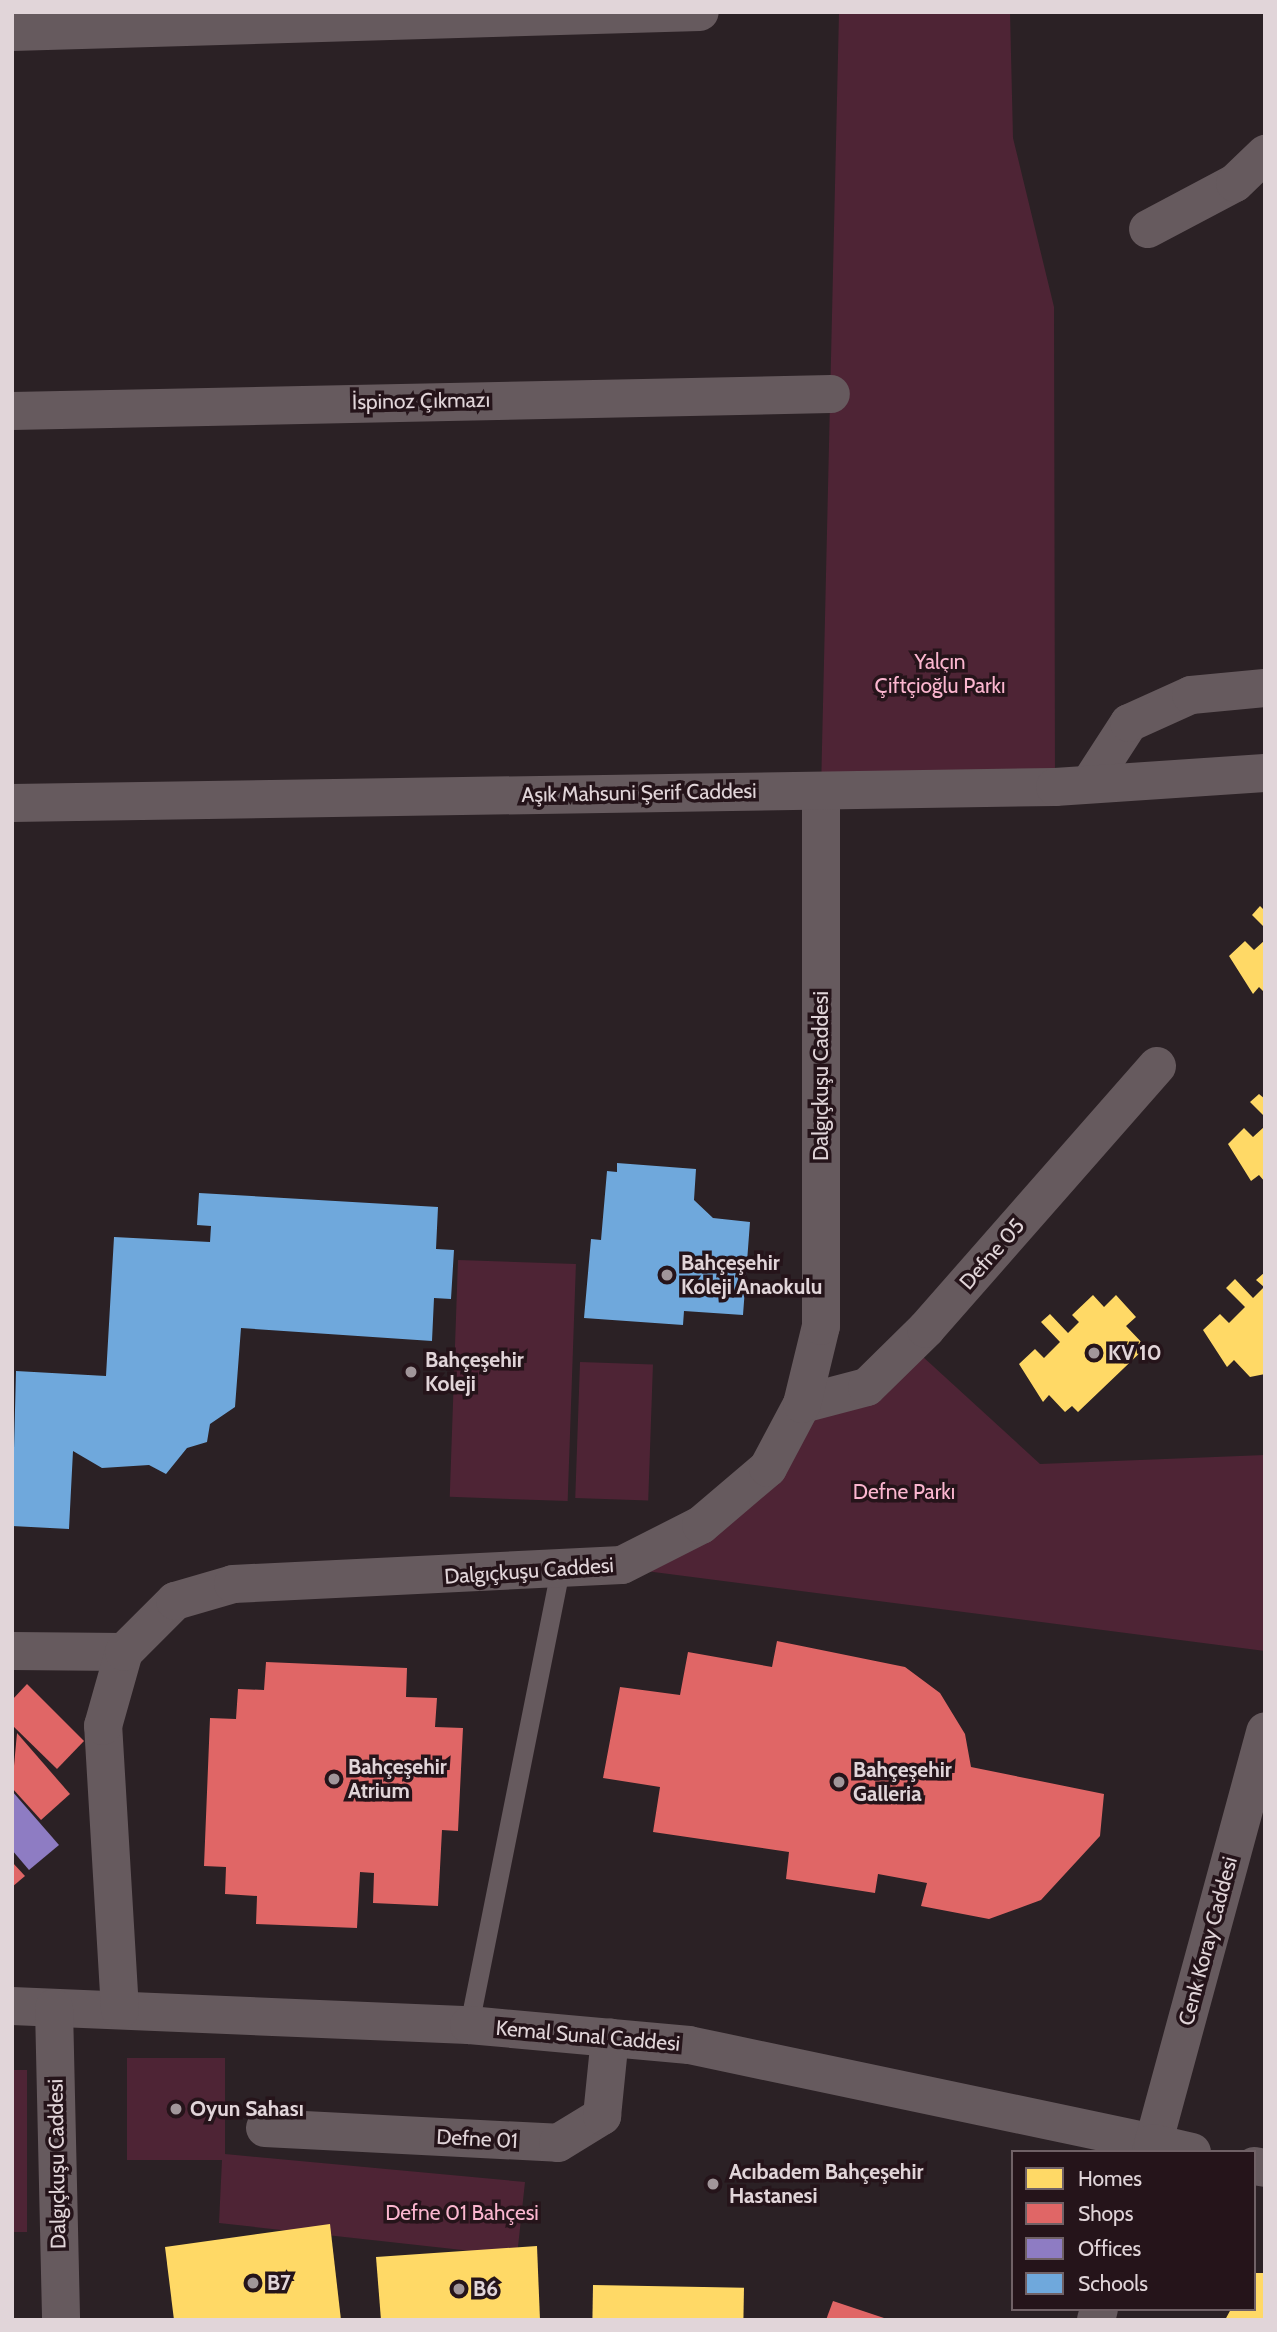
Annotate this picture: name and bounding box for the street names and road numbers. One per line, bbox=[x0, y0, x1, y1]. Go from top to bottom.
street label: İspinoz Çıkmazı bbox=[352, 387, 490, 415]
street label: Aşık Mahsuni Şerif Caddesi bbox=[521, 778, 757, 808]
street label: Dalgıçkuşu Caddesi bbox=[808, 991, 834, 1161]
street label: Defne 05 bbox=[954, 1213, 1030, 1295]
street label: Dalgıçkuşu Caddesi bbox=[443, 1553, 615, 1589]
street label: Cenk Koray Caddesi bbox=[1173, 1854, 1243, 2028]
street label: Kemal Sunal Caddesi bbox=[495, 2015, 681, 2057]
street label: Dalgıçkuşu Caddesi bbox=[43, 2079, 71, 2249]
street label: Defne 01 bbox=[436, 2124, 518, 2154]

